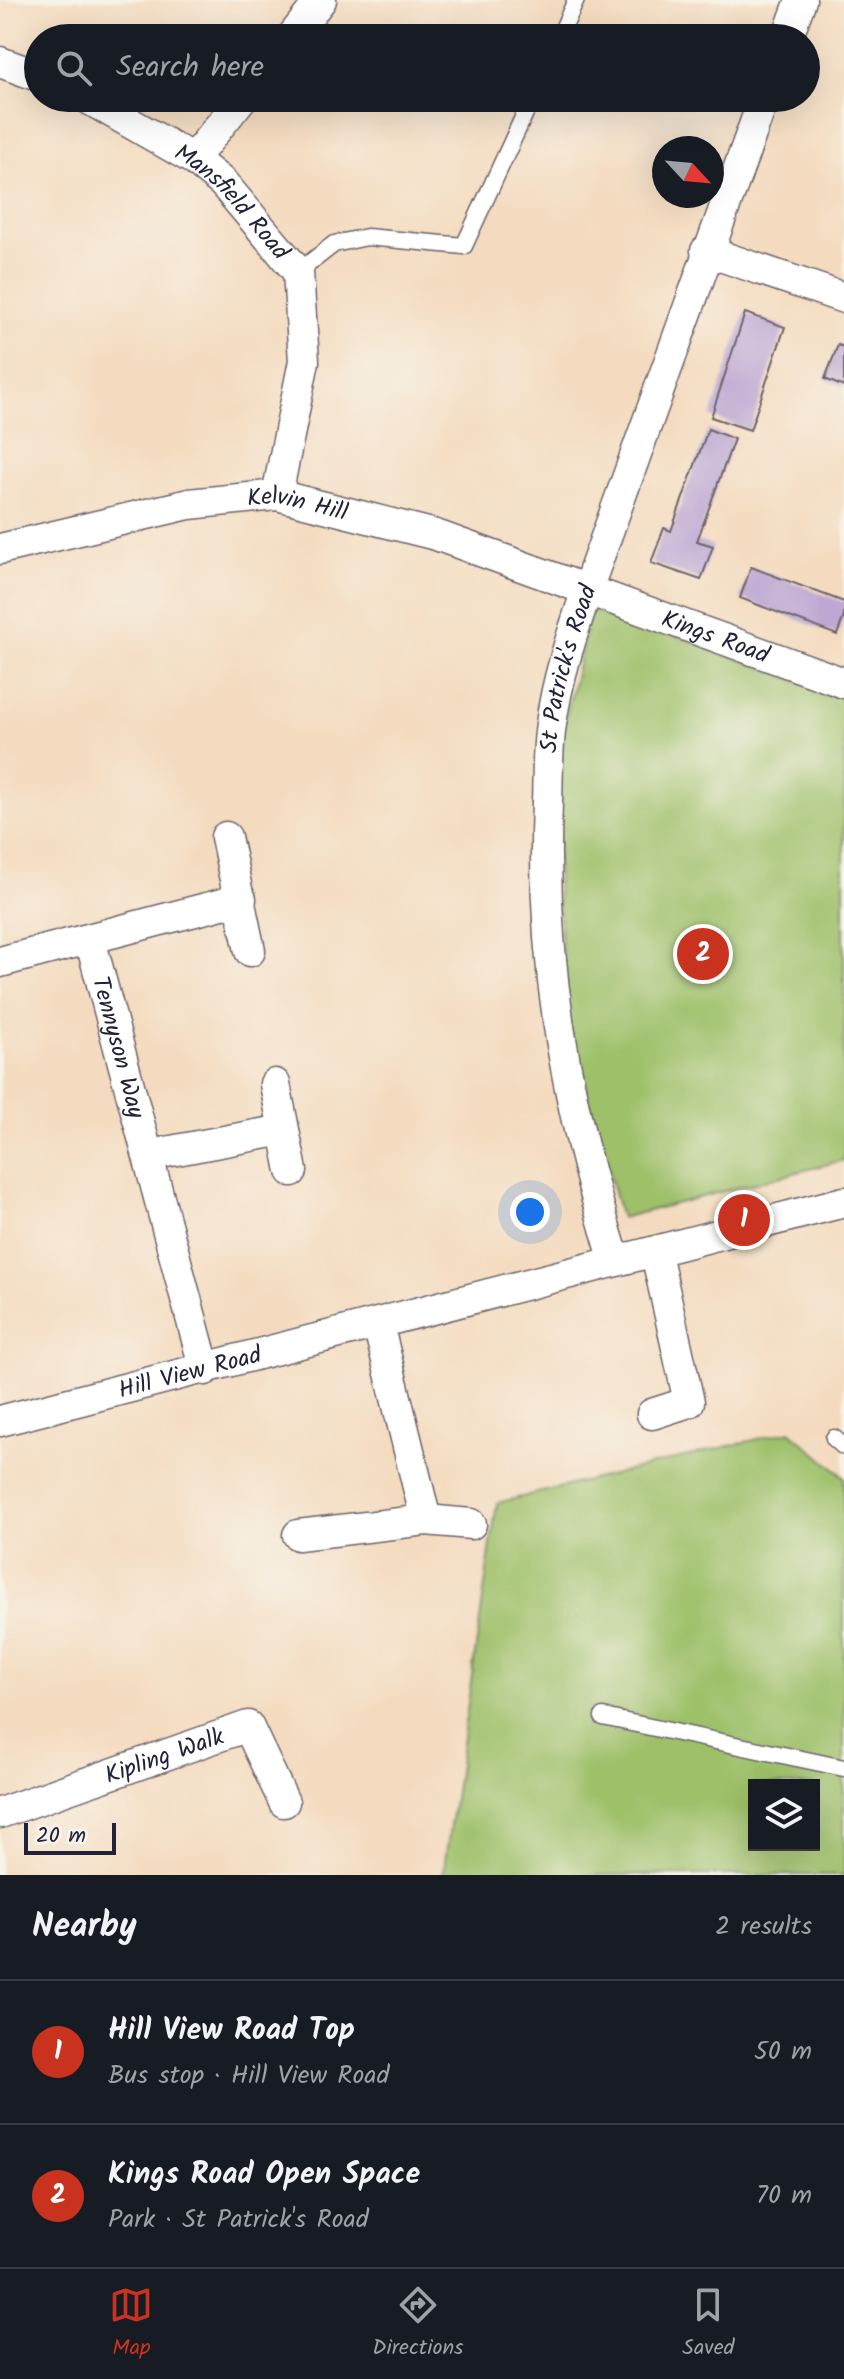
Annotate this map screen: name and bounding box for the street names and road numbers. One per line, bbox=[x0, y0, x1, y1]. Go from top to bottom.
street label: Mansfield Road bbox=[166, 134, 299, 270]
street label: Kelvin Hill bbox=[245, 477, 352, 533]
street label: St Patrick's Road bbox=[530, 579, 609, 754]
street label: Kings Road bbox=[656, 600, 775, 676]
street label: Tennyson Way bbox=[80, 972, 155, 1124]
street label: Hill View Road bbox=[114, 1336, 267, 1410]
street label: Kipling Walk bbox=[100, 1718, 230, 1796]

